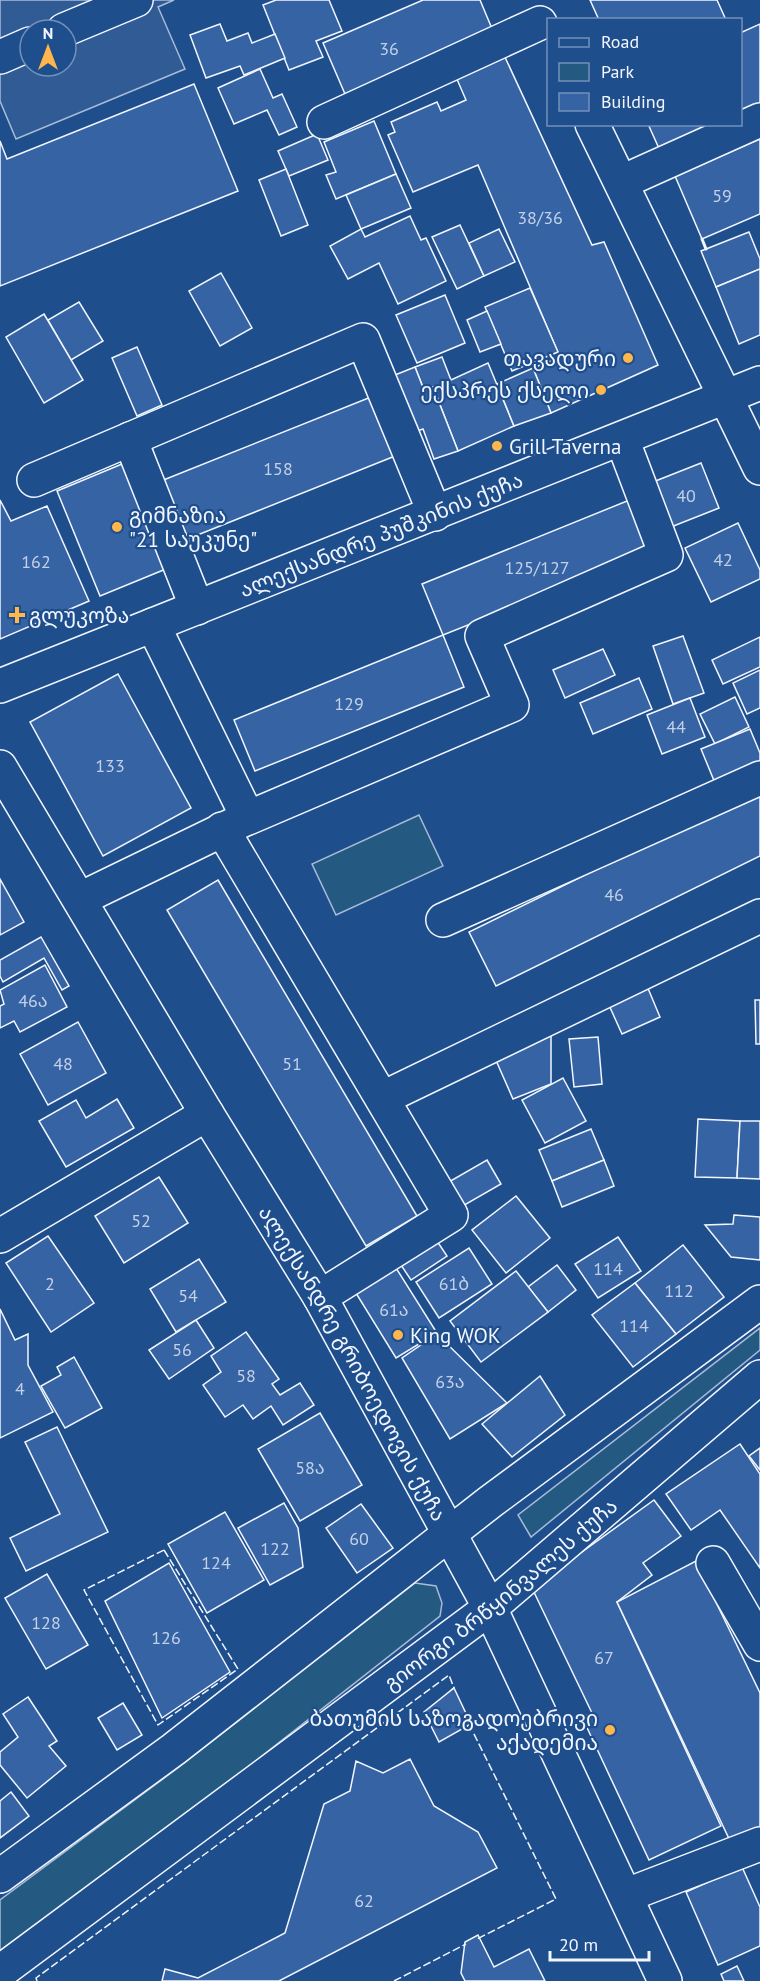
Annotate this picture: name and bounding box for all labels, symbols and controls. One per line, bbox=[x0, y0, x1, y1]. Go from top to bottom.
north arrow bbox=[18, 18, 78, 78]
legend bbox=[547, 18, 742, 126]
text: N bbox=[43, 23, 53, 43]
text: Road bbox=[601, 30, 639, 53]
house number: 36 bbox=[379, 37, 399, 60]
text: Park bbox=[601, 60, 634, 83]
text: Building bbox=[601, 90, 665, 113]
house number: 59 bbox=[712, 184, 732, 207]
house number: 38/36 bbox=[517, 206, 563, 229]
place label: თავადური bbox=[503, 345, 616, 372]
marker: თავადური bbox=[621, 351, 635, 365]
place label: ექსპრეს ქსელი bbox=[421, 377, 589, 404]
marker: ექსპრეს ქსელი bbox=[594, 383, 608, 397]
place label: Grill Taverna bbox=[509, 433, 621, 460]
marker: Grill Taverna bbox=[490, 439, 504, 453]
house number: 158 bbox=[263, 457, 293, 480]
street label: ალექსანდრე პუშკინის ქუჩა bbox=[235, 466, 526, 603]
house number: 40 bbox=[676, 484, 696, 507]
place label: გიმნაზია "21 საუკუნე" bbox=[129, 502, 257, 553]
marker: გიმნაზია "21 საუკუნე" bbox=[110, 520, 124, 534]
house number: 42 bbox=[713, 548, 733, 571]
house number: 162 bbox=[21, 550, 51, 573]
house number: 125/127 bbox=[504, 556, 570, 579]
place label: გლუკოზა bbox=[29, 602, 129, 629]
marker: გლუკოზა bbox=[10, 608, 24, 622]
house number: 129 bbox=[334, 692, 364, 715]
house number: 44 bbox=[666, 715, 686, 738]
house number: 133 bbox=[95, 754, 125, 777]
house number: 46 bbox=[604, 883, 624, 906]
house number: 46ა bbox=[18, 989, 48, 1012]
house number: 48 bbox=[53, 1052, 73, 1075]
house number: 51 bbox=[282, 1052, 302, 1075]
street label: ალექსანდრე გრიბოედოვის ქუჩა bbox=[253, 1200, 453, 1526]
house number: 52 bbox=[131, 1209, 151, 1232]
house number: 114 bbox=[593, 1257, 623, 1280]
house number: 2 bbox=[45, 1272, 55, 1295]
house number: 61ბ bbox=[439, 1272, 469, 1295]
house number: 112 bbox=[664, 1279, 694, 1302]
house number: 54 bbox=[178, 1284, 198, 1307]
house number: 61ა bbox=[379, 1298, 409, 1321]
house number: 114 bbox=[619, 1314, 649, 1337]
place label: King WOK bbox=[410, 1322, 501, 1349]
marker: King WOK bbox=[391, 1328, 405, 1342]
house number: 56 bbox=[172, 1338, 192, 1361]
house number: 58 bbox=[236, 1364, 256, 1387]
house number: 63ა bbox=[435, 1370, 465, 1393]
house number: 4 bbox=[15, 1377, 25, 1400]
house number: 58ა bbox=[295, 1456, 325, 1479]
street label: გიორგი ბრწყინვალეს ქუჩა bbox=[378, 1492, 622, 1696]
house number: 60 bbox=[349, 1527, 369, 1550]
house number: 122 bbox=[260, 1537, 290, 1560]
house number: 124 bbox=[201, 1551, 231, 1574]
house number: 128 bbox=[31, 1611, 61, 1634]
house number: 126 bbox=[151, 1626, 181, 1649]
house number: 67 bbox=[594, 1646, 614, 1669]
place label: ბათუმის საზოგადოებრივი აქადემია bbox=[310, 1705, 598, 1756]
marker: ბათუმის საზოგადოებრივი აქადემია bbox=[603, 1723, 617, 1737]
house number: 62 bbox=[354, 1889, 374, 1912]
scale bar bbox=[550, 1924, 649, 1962]
text: 20 m bbox=[559, 1933, 598, 1956]

